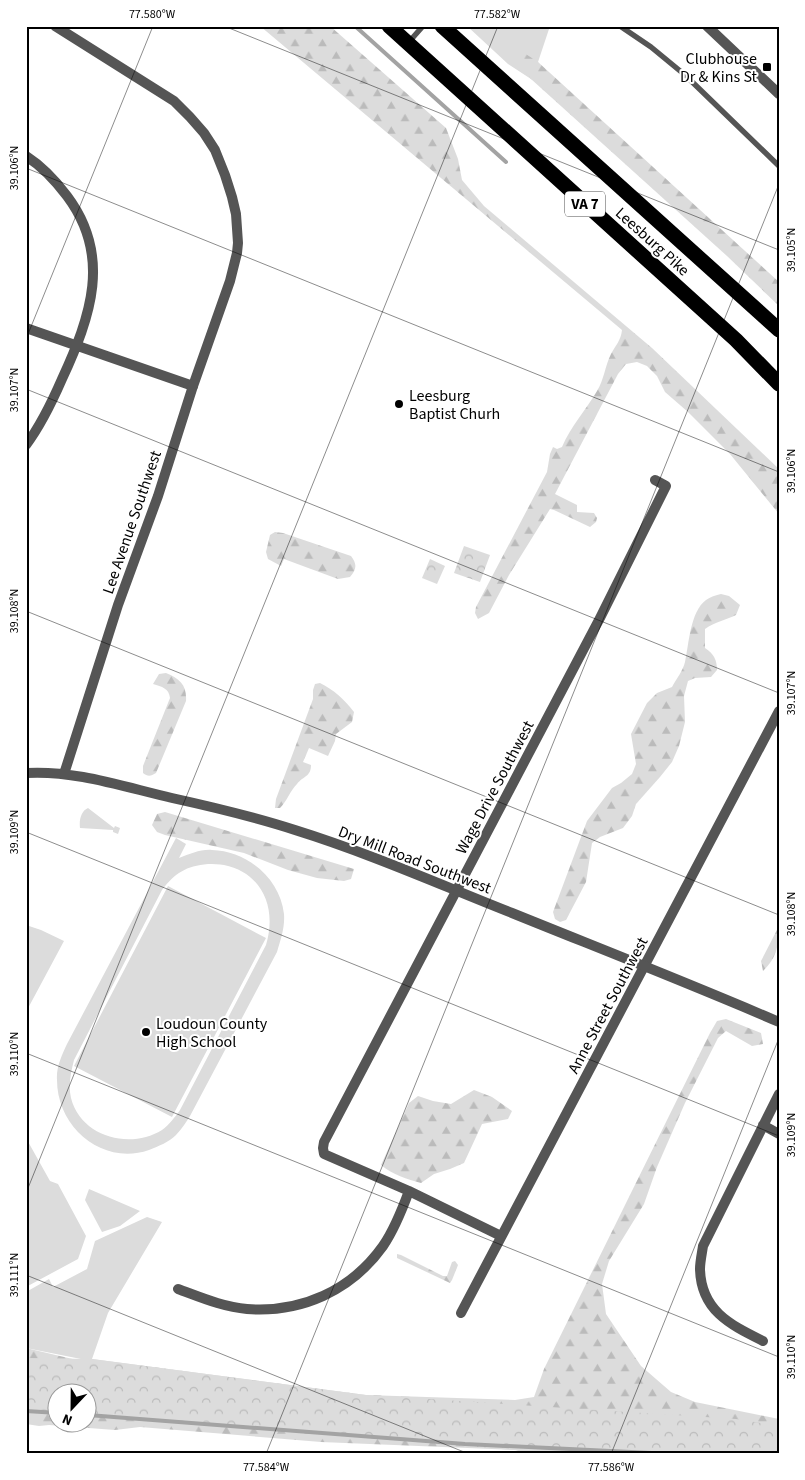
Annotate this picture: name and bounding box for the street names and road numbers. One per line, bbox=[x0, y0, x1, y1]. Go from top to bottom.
road number: VA 7 bbox=[565, 192, 605, 216]
street label: Leesburg Pike bbox=[610, 202, 694, 281]
street label: Lee Avenue Southwest bbox=[97, 447, 167, 597]
street label: Wage Drive Southwest bbox=[450, 716, 540, 858]
street label: Dry Mill Road Southwest bbox=[335, 821, 495, 899]
street label: Anne Street Southwest bbox=[563, 933, 654, 1078]

